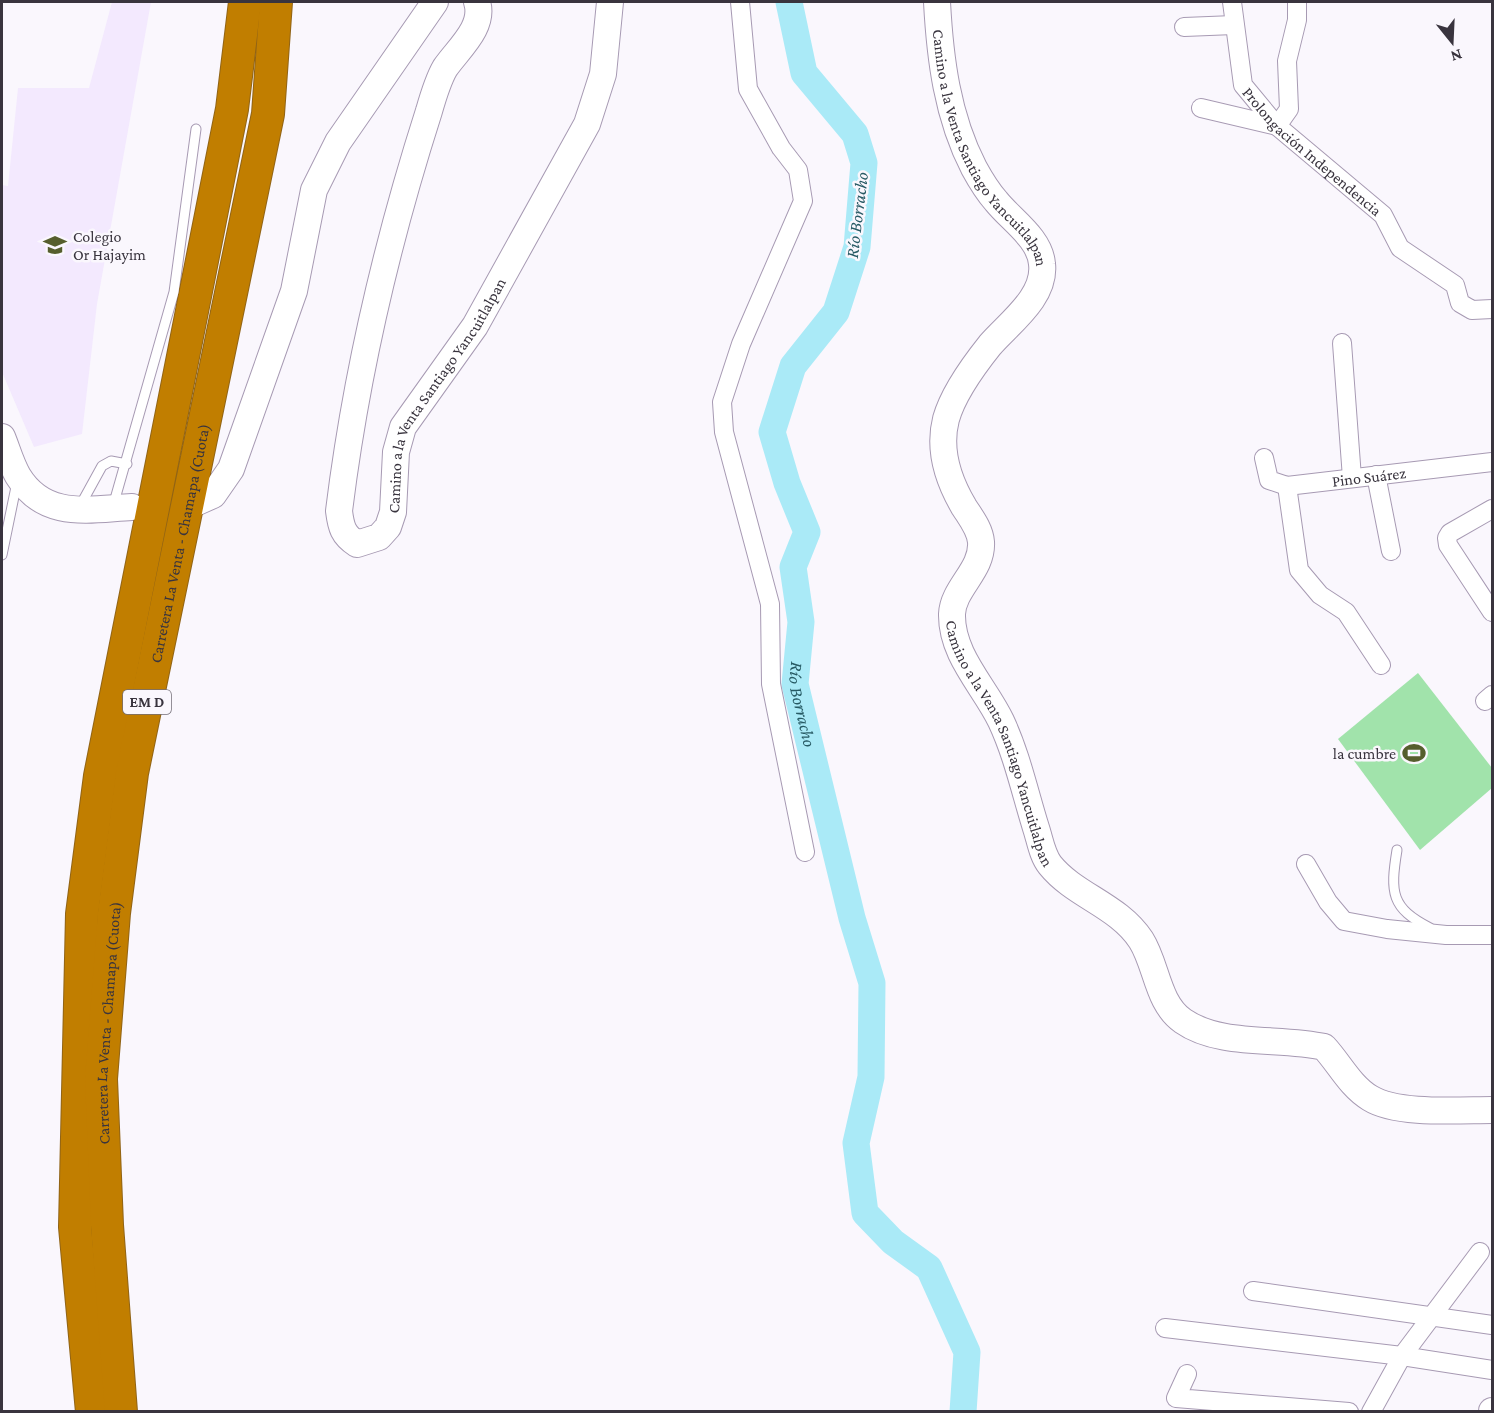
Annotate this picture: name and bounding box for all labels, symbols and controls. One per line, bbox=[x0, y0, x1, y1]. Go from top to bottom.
north arrow bbox=[1422, 12, 1482, 72]
street label: Camino a la Venta Santiago Yancuitlalpan bbox=[930, 28, 1051, 268]
text: N bbox=[1449, 46, 1464, 66]
street label: Prolongación Independencia bbox=[1240, 83, 1386, 219]
water label: Río Borracho bbox=[842, 171, 872, 259]
place label: Colegio Or Hajayim bbox=[73, 228, 146, 264]
school or university icon: Colegio Or Hajayim bbox=[42, 232, 68, 258]
street label: Camino a la Venta Santiago Yancuitlalpan bbox=[384, 274, 509, 514]
street label: Carretera La Venta - Chamapa (Cuota) bbox=[146, 422, 213, 664]
street label: Pino Suárez bbox=[1331, 464, 1407, 489]
street label: Camino a la Venta Santiago Yancuitlalpan bbox=[944, 619, 1057, 870]
water label: Río Borracho bbox=[785, 661, 820, 749]
road number: EM D bbox=[123, 690, 171, 714]
sports icon: la cumbre bbox=[1401, 740, 1427, 766]
place label: la cumbre bbox=[1333, 745, 1396, 762]
street label: Carretera La Venta - Chamapa (Cuota) bbox=[92, 900, 125, 1145]

